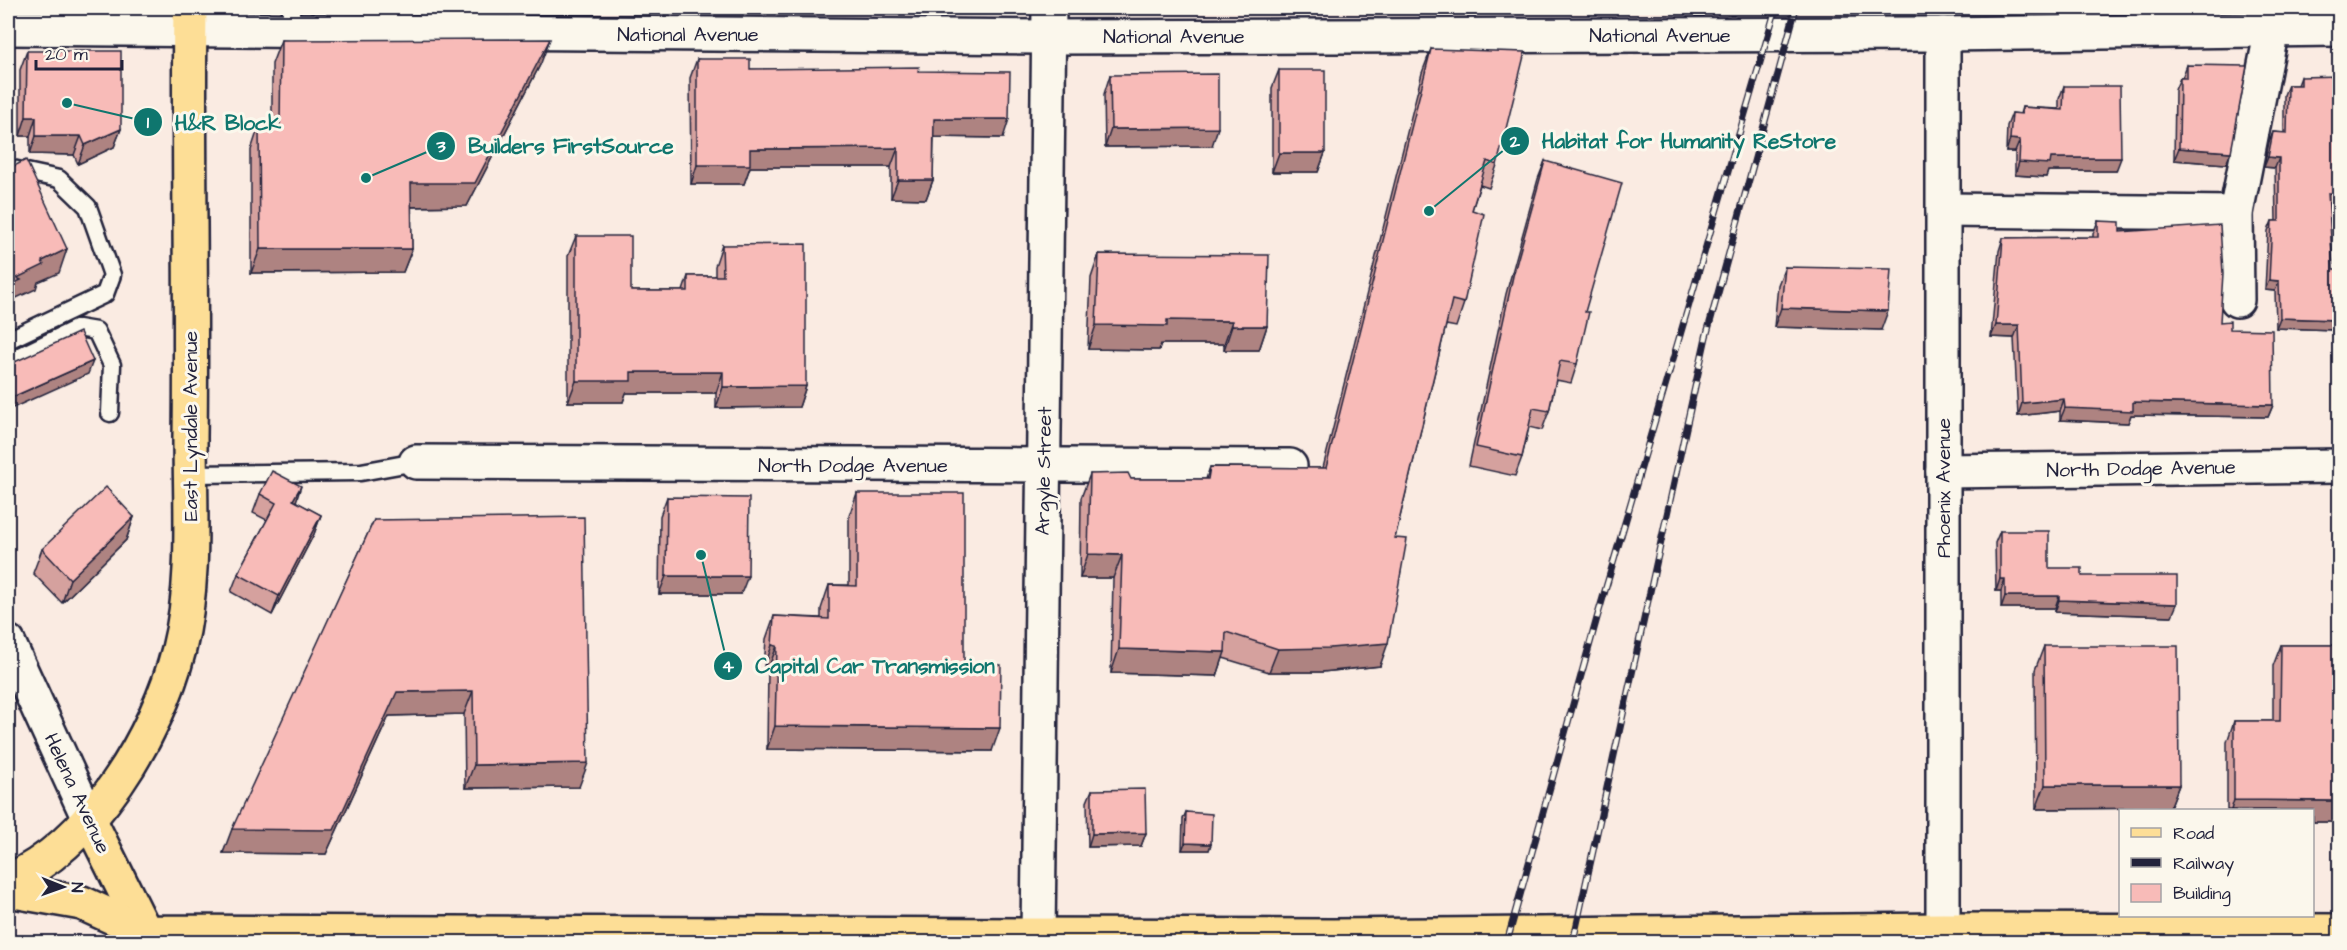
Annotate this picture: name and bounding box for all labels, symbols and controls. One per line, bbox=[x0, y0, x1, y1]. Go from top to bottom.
street label: National Avenue bbox=[617, 21, 759, 49]
street label: National Avenue bbox=[1589, 22, 1731, 50]
street label: National Avenue bbox=[1103, 23, 1245, 51]
scale bar bbox=[36, 33, 122, 71]
text: 20 m bbox=[45, 42, 88, 67]
callout: H&R Block bbox=[133, 103, 294, 142]
text: H&R Block bbox=[175, 109, 281, 138]
text: 1 bbox=[147, 110, 150, 135]
callout: Habitat for Humanity ReStore bbox=[1500, 122, 1849, 161]
callout: Builders FirstSource bbox=[426, 126, 686, 165]
text: Habitat for Humanity ReStore bbox=[1542, 127, 1837, 159]
text: 2 bbox=[1509, 129, 1521, 154]
text: Builders FirstSource bbox=[468, 132, 674, 161]
text: 3 bbox=[435, 134, 446, 159]
street label: East Lyndale Avenue bbox=[177, 331, 206, 521]
street label: Argyle Street bbox=[1029, 406, 1060, 536]
street label: Phoenix Avenue bbox=[1930, 418, 1958, 558]
street label: North Dodge Avenue bbox=[758, 452, 948, 481]
street label: North Dodge Avenue bbox=[2046, 453, 2236, 486]
callout: Capital Car Transmission bbox=[713, 647, 1006, 686]
text: Capital Car Transmission bbox=[755, 652, 995, 682]
text: 4 bbox=[722, 654, 735, 679]
street label: Helena Avenue bbox=[37, 729, 117, 858]
legend bbox=[2119, 809, 2314, 917]
text: Road bbox=[2173, 821, 2214, 846]
text: Railway bbox=[2173, 851, 2234, 877]
north arrow bbox=[33, 857, 93, 917]
text: Building bbox=[2173, 881, 2231, 907]
text: N bbox=[66, 882, 88, 892]

